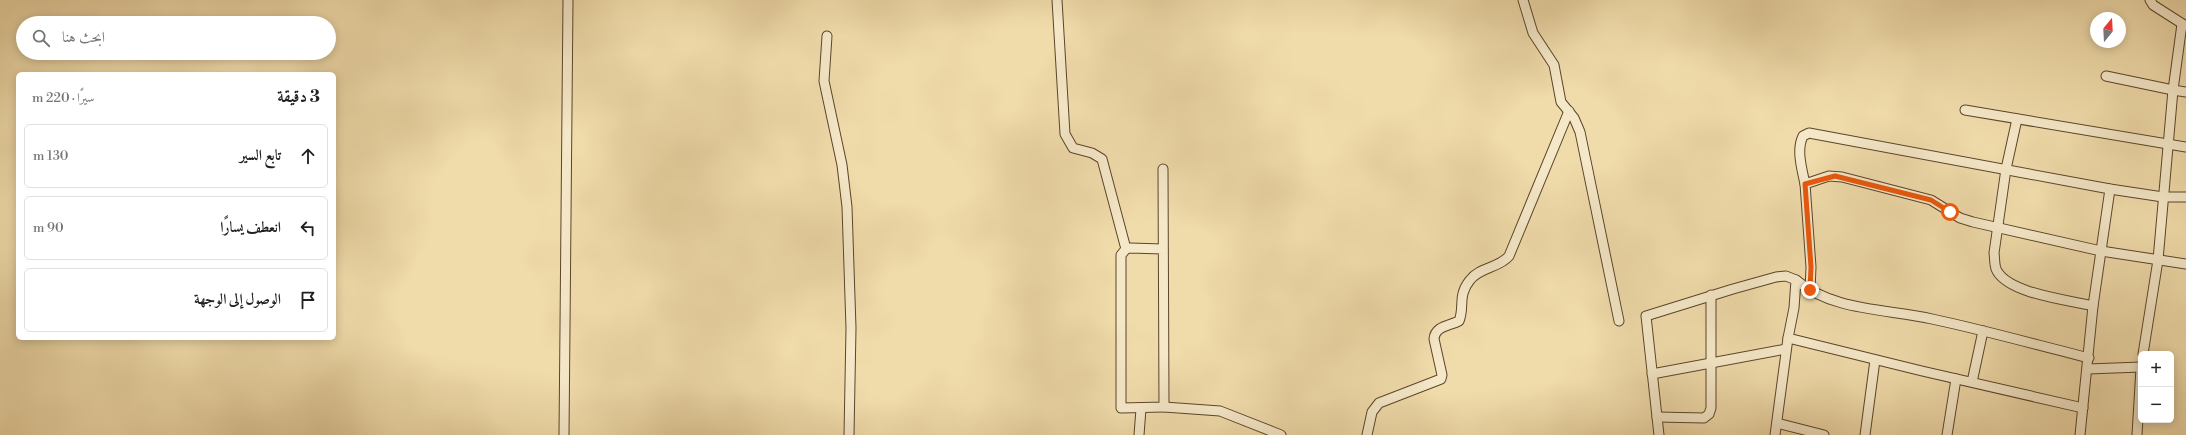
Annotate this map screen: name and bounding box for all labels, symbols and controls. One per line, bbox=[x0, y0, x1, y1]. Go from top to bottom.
north arrow bbox=[2090, 12, 2126, 48]
search box bbox=[16, 16, 336, 60]
icon: search bbox=[30, 27, 52, 49]
text: ابحث هنا bbox=[62, 28, 105, 47]
text: 3 دقيقة bbox=[277, 86, 320, 108]
text: سيرًا · 220 m bbox=[32, 90, 94, 106]
icon: ahead bbox=[297, 145, 319, 167]
text: تابع السير bbox=[239, 146, 281, 165]
text: 130 m bbox=[33, 148, 68, 164]
route start bbox=[1941, 203, 1959, 221]
icon: left bbox=[297, 217, 319, 239]
text: انعطف يسارًا bbox=[220, 218, 281, 237]
text: 90 m bbox=[33, 220, 64, 236]
route end bbox=[1801, 281, 1819, 299]
icon: arrive bbox=[297, 289, 319, 311]
text: الوصول إلى الوجهة bbox=[194, 290, 281, 309]
map controls bbox=[2138, 351, 2174, 423]
button: + bbox=[2138, 351, 2174, 387]
button: − bbox=[2138, 387, 2174, 423]

